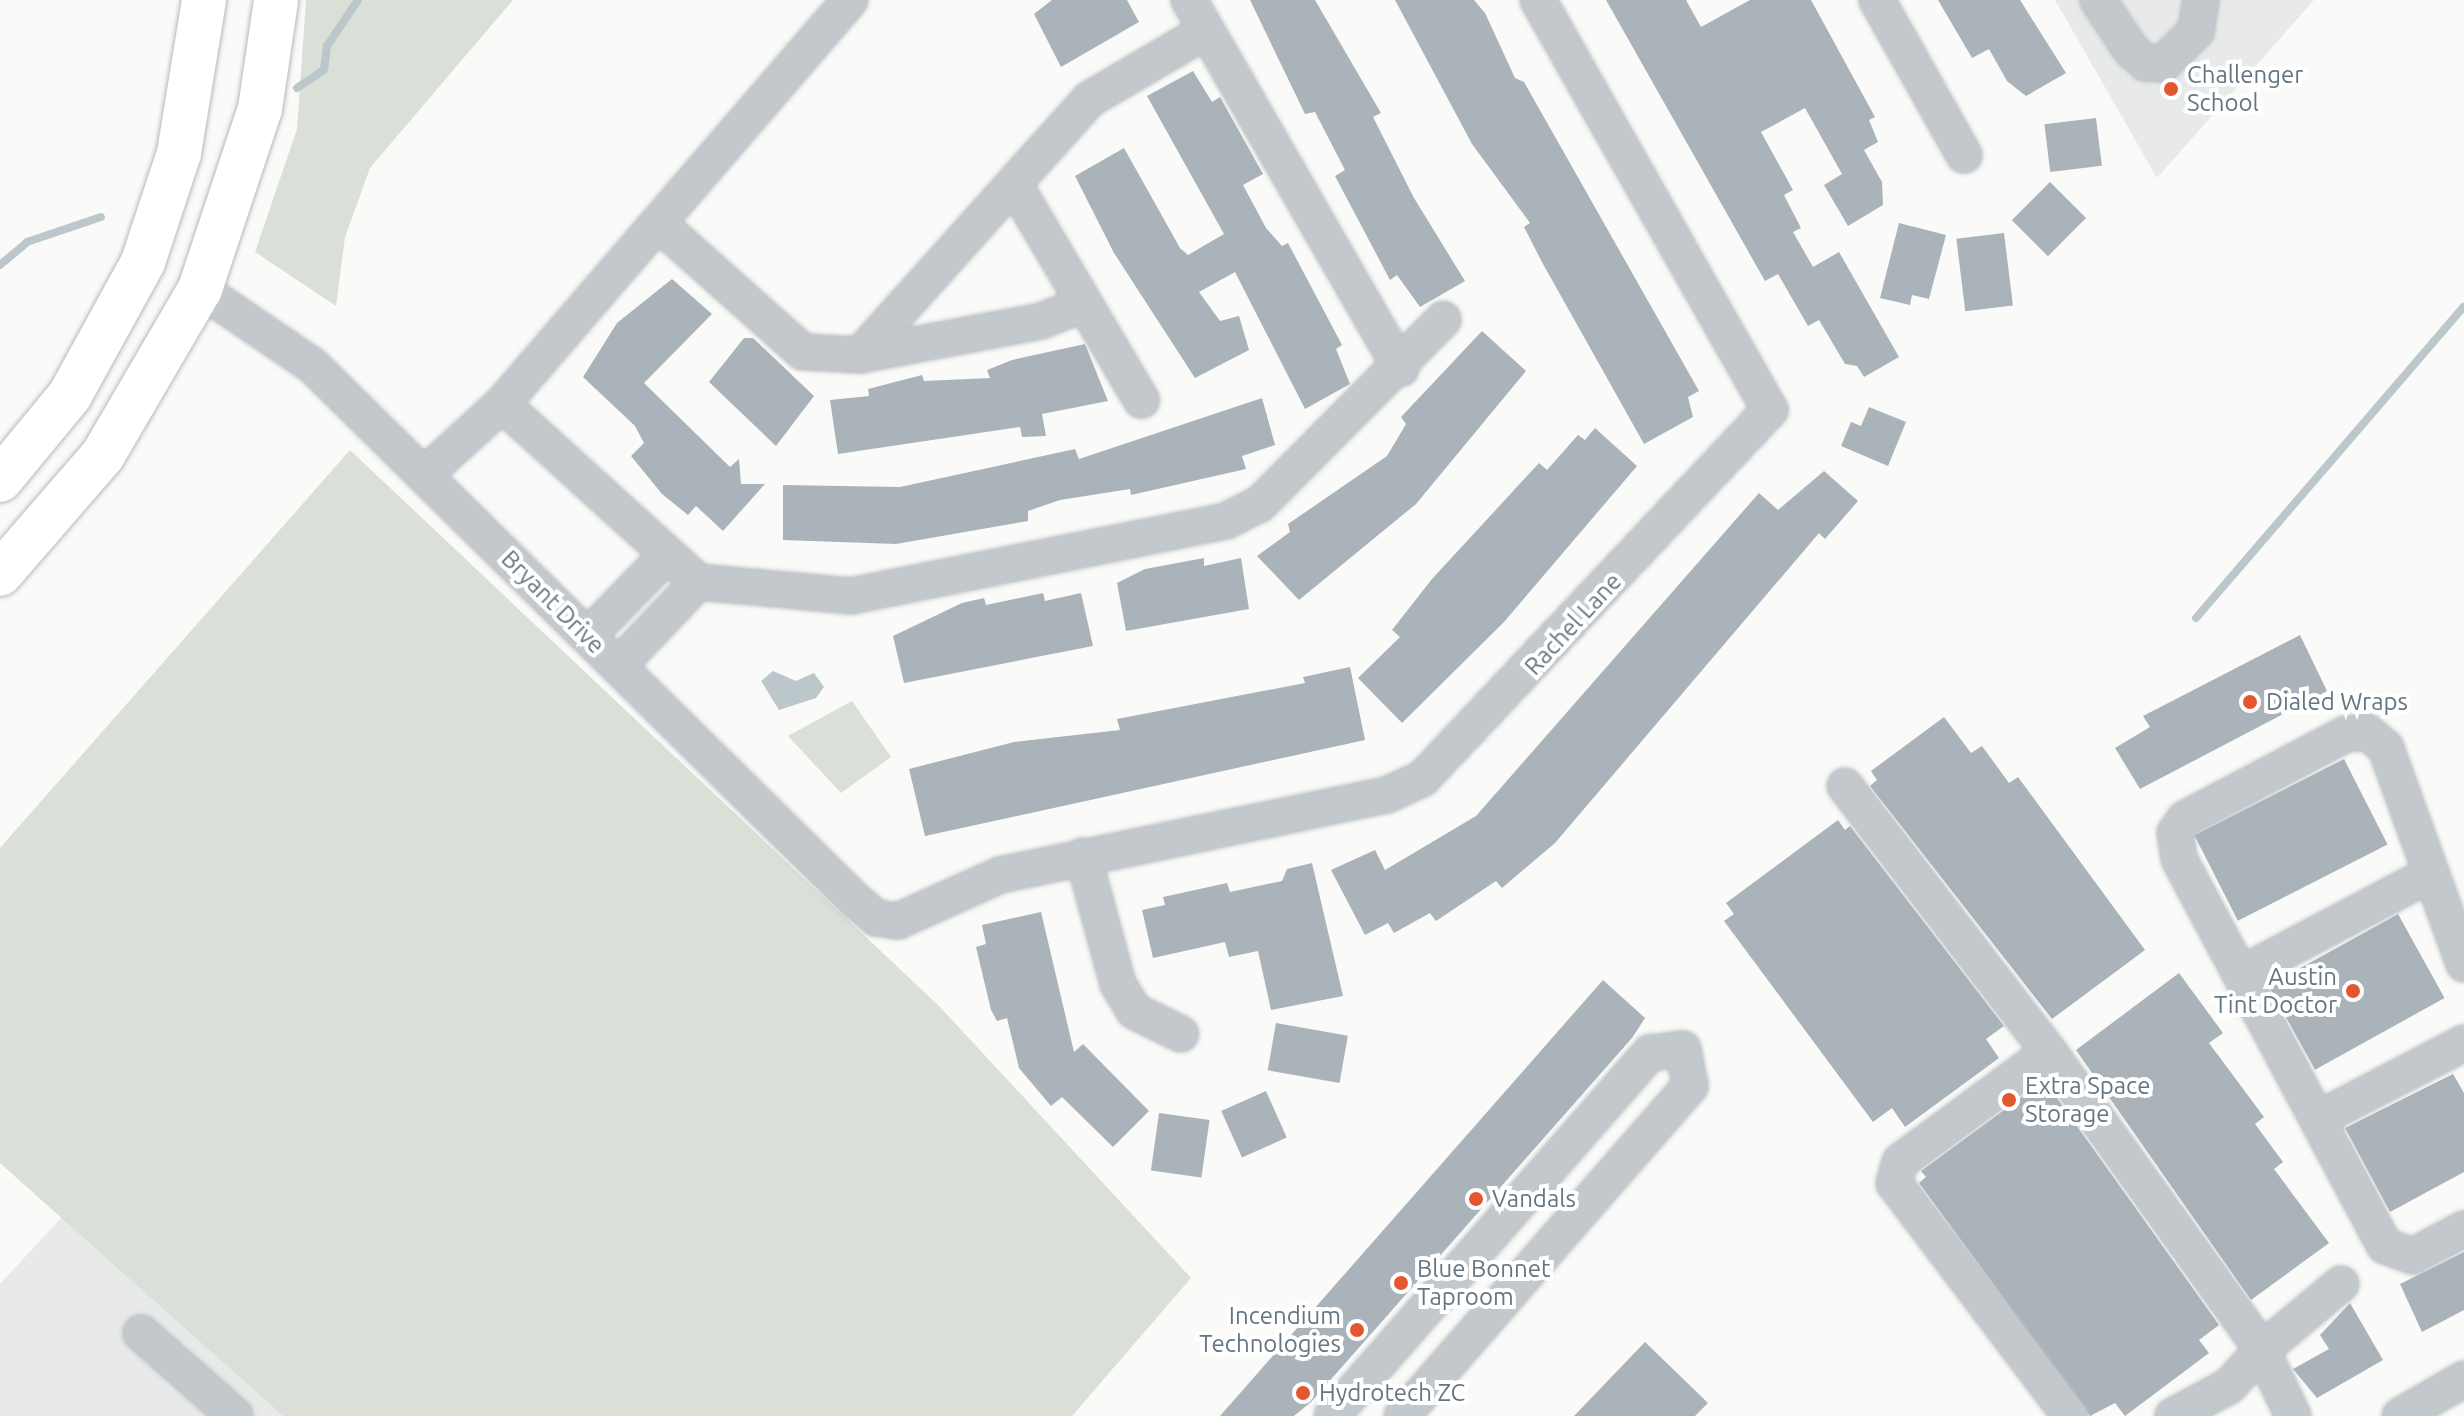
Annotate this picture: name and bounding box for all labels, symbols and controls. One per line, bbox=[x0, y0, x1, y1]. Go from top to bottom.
place label: Challenger School bbox=[2187, 61, 2303, 117]
marker: Challenger School bbox=[2162, 80, 2180, 98]
street label: Bryant Drive bbox=[495, 544, 611, 660]
street label: Rachel Lane bbox=[1519, 567, 1627, 681]
place label: Dialed Wraps bbox=[2266, 688, 2408, 716]
marker: Dialed Wraps bbox=[2241, 693, 2259, 711]
place label: Austin Tint Doctor bbox=[2214, 963, 2337, 1019]
marker: Austin Tint Doctor bbox=[2344, 982, 2362, 1000]
place label: Extra Space Storage bbox=[2025, 1072, 2150, 1128]
marker: Extra Space Storage bbox=[2000, 1091, 2018, 1109]
place label: Vandals bbox=[1492, 1185, 1576, 1213]
marker: Vandals bbox=[1467, 1190, 1485, 1208]
place label: Blue Bonnet Taproom bbox=[1417, 1255, 1550, 1311]
marker: Blue Bonnet Taproom bbox=[1392, 1274, 1410, 1292]
place label: Incendium Technologies bbox=[1199, 1302, 1341, 1358]
marker: Incendium Technologies bbox=[1348, 1321, 1366, 1339]
place label: Hydrotech ZC bbox=[1319, 1379, 1465, 1407]
marker: Hydrotech ZC bbox=[1294, 1384, 1312, 1402]

